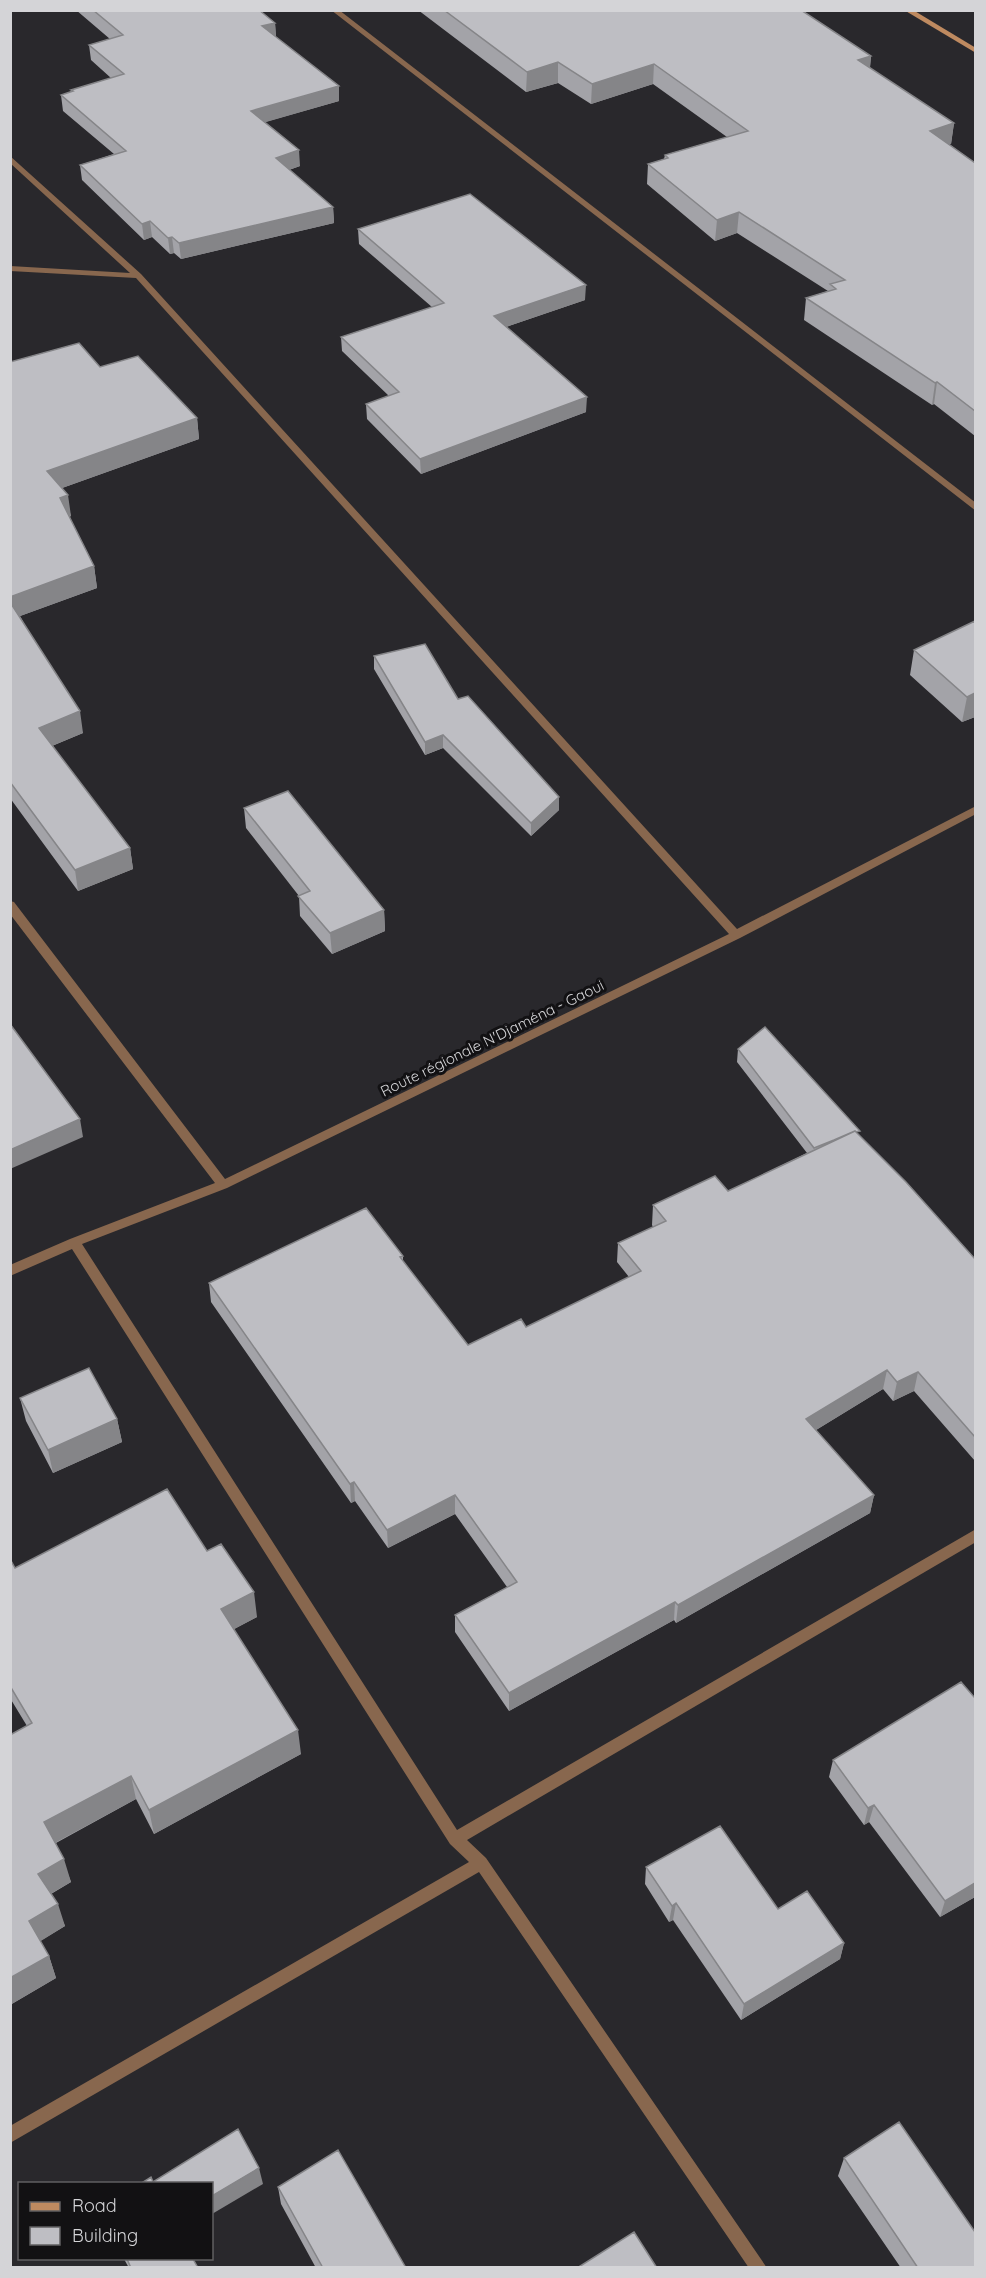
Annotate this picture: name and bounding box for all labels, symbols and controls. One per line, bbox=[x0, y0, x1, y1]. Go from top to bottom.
street label: Route régionale N'Djaména - Gaoui bbox=[377, 975, 607, 1101]
legend bbox=[18, 2182, 213, 2260]
text: Road bbox=[72, 2194, 117, 2217]
text: Building bbox=[72, 2224, 138, 2247]

